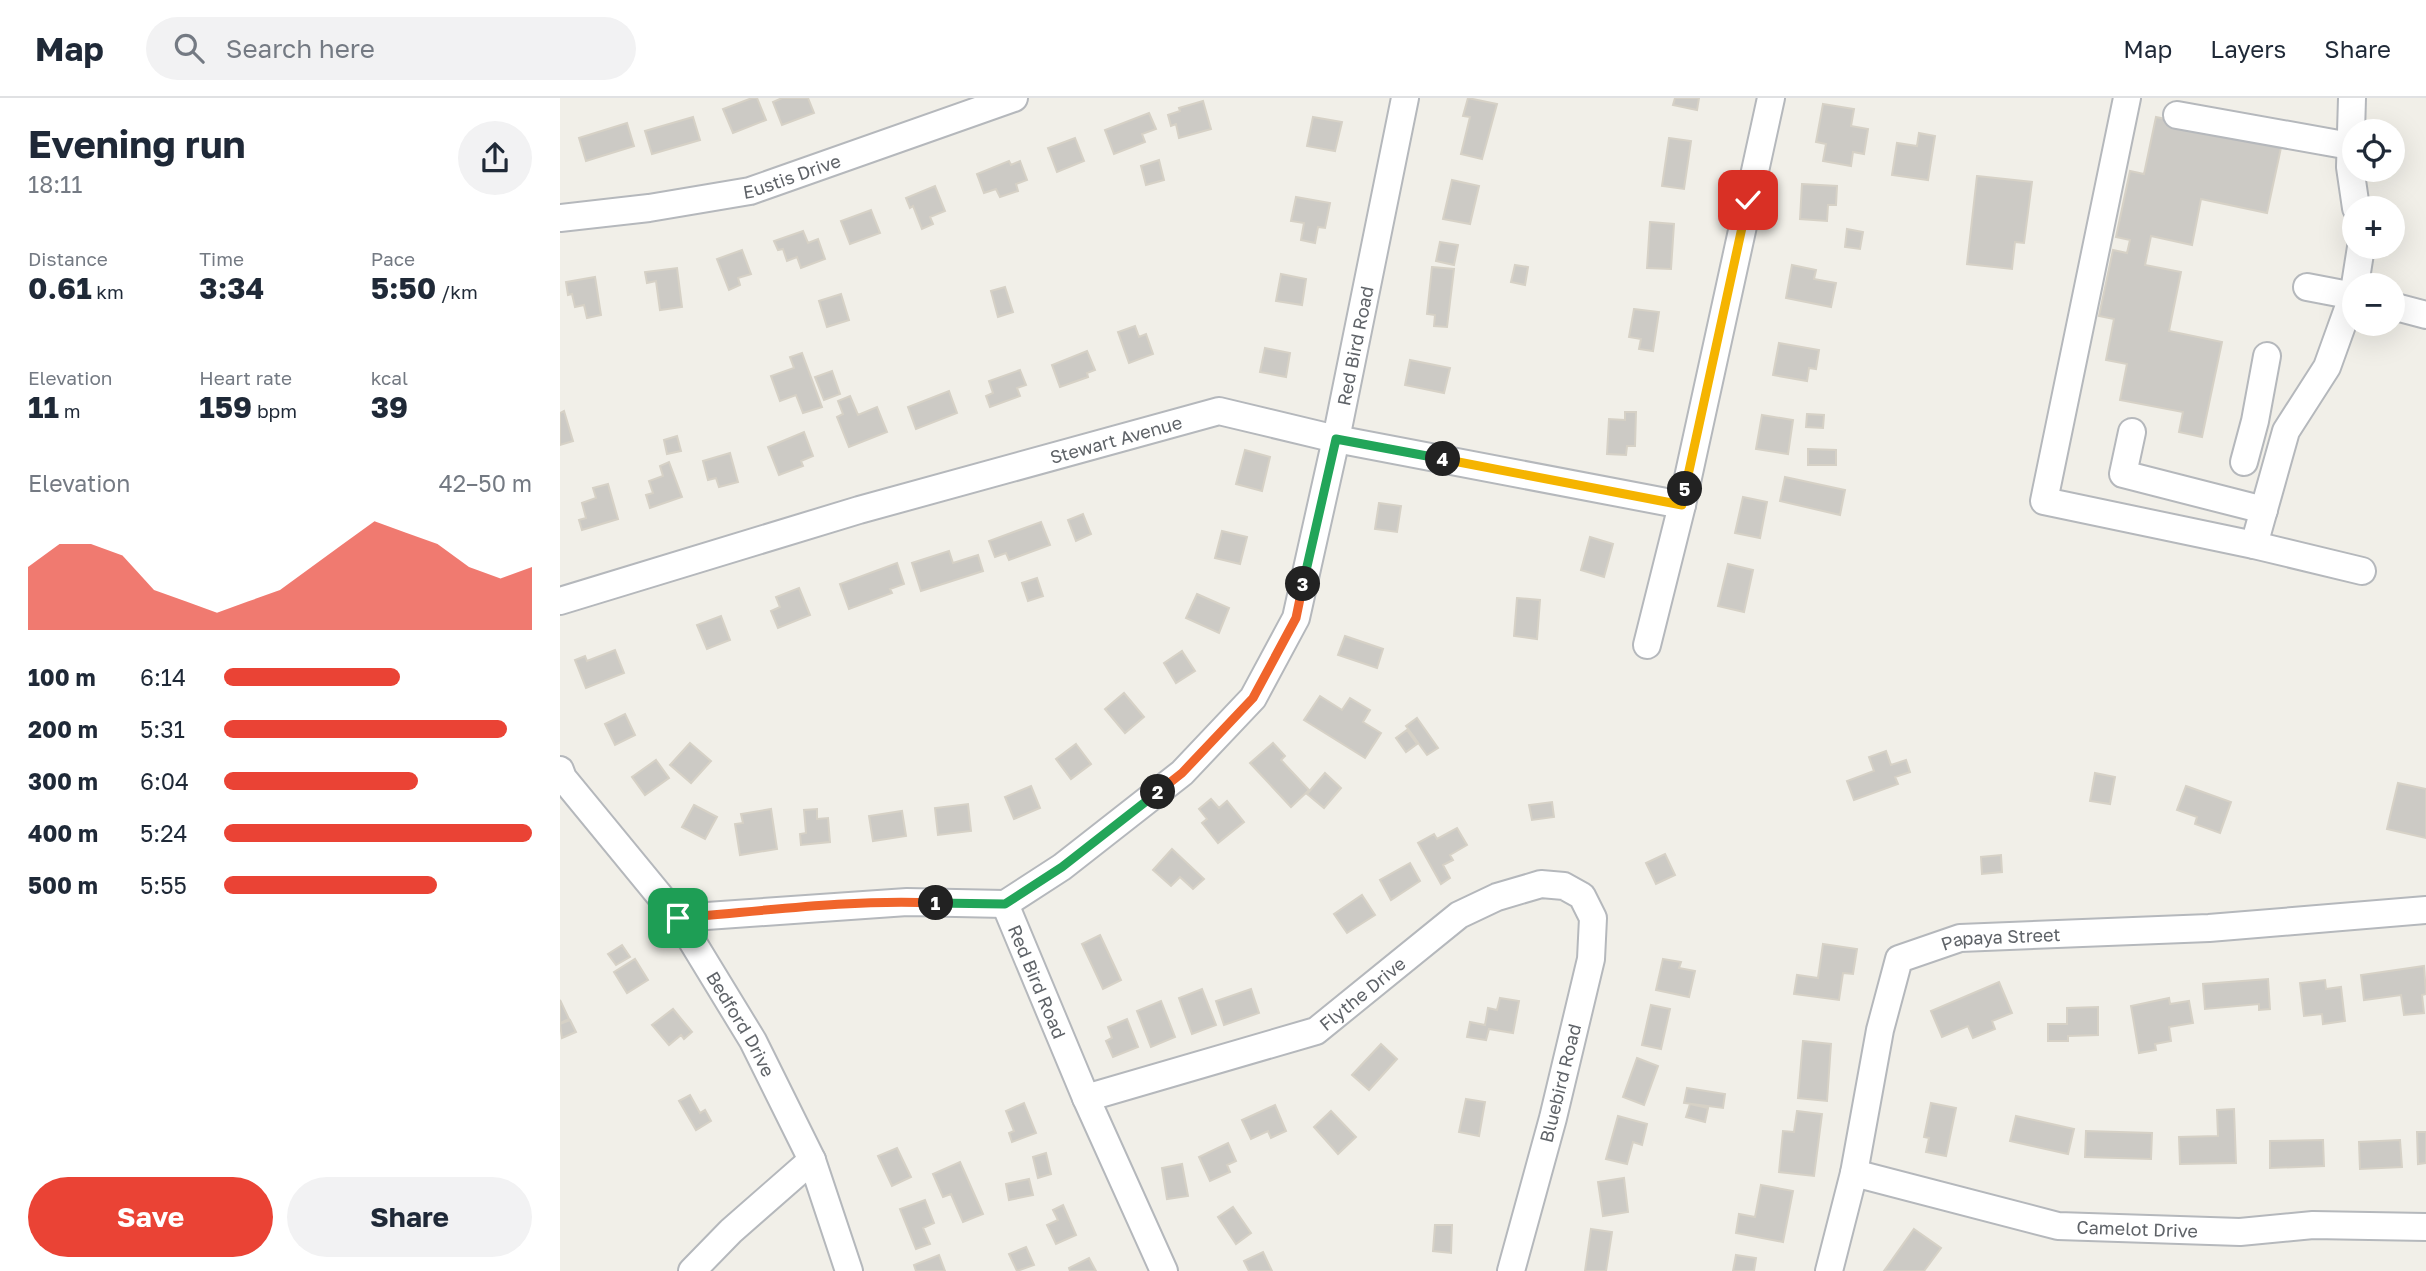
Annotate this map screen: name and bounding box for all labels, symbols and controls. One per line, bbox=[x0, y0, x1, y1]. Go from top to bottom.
search box bbox=[146, 17, 636, 80]
text: Map bbox=[35, 29, 104, 68]
icon: search bbox=[170, 29, 208, 67]
text: Search here bbox=[226, 33, 375, 64]
text: Map bbox=[2123, 34, 2172, 63]
text: Layers bbox=[2210, 34, 2286, 63]
text: Share bbox=[2324, 34, 2391, 63]
map controls bbox=[2342, 119, 2405, 336]
button: locate bbox=[2342, 119, 2405, 182]
text: Evening run bbox=[28, 121, 246, 166]
button: share bbox=[458, 121, 532, 195]
street label: Eustis Drive bbox=[741, 149, 843, 203]
text: 18:11 bbox=[28, 170, 82, 198]
pin bbox=[1718, 170, 1778, 230]
icon: check bbox=[1729, 181, 1767, 219]
button: + bbox=[2342, 196, 2405, 259]
text: Distance bbox=[28, 247, 108, 270]
text: Time bbox=[199, 247, 244, 270]
text: Pace bbox=[371, 247, 415, 270]
text: 0.61 bbox=[28, 270, 92, 306]
text: 3:34 bbox=[199, 270, 264, 306]
text: 5:50 bbox=[371, 270, 436, 306]
button: − bbox=[2342, 273, 2405, 336]
text: km bbox=[92, 280, 124, 303]
text: /km bbox=[436, 280, 478, 303]
street label: Red Bird Road bbox=[1332, 284, 1378, 408]
text: Elevation bbox=[28, 366, 113, 389]
text: Heart rate bbox=[199, 366, 292, 389]
text: kcal bbox=[371, 366, 408, 389]
text: 11 bbox=[28, 389, 59, 425]
text: 159 bbox=[199, 389, 252, 425]
text: 39 bbox=[371, 389, 408, 425]
text: m bbox=[59, 399, 80, 422]
text: bpm bbox=[252, 399, 297, 422]
street label: Stewart Avenue bbox=[1048, 411, 1184, 468]
pin: 4 bbox=[1426, 442, 1460, 476]
text: 4 bbox=[1437, 447, 1448, 470]
text: Elevation bbox=[28, 469, 130, 497]
text: 42–50 m bbox=[439, 469, 532, 497]
pin: 5 bbox=[1668, 472, 1702, 506]
text: 5 bbox=[1679, 477, 1690, 500]
pin: 3 bbox=[1286, 566, 1320, 602]
text: 3 bbox=[1297, 572, 1308, 595]
text: 100 m bbox=[28, 663, 96, 691]
text: 6:14 bbox=[140, 663, 186, 691]
text: 200 m bbox=[28, 715, 98, 743]
text: 5:31 bbox=[140, 715, 185, 743]
text: 300 m bbox=[28, 767, 98, 795]
text: 6:04 bbox=[140, 767, 189, 795]
pin: 2 bbox=[1140, 774, 1176, 810]
text: 2 bbox=[1152, 780, 1163, 803]
text: 400 m bbox=[28, 819, 98, 847]
text: 5:24 bbox=[140, 819, 188, 847]
text: 500 m bbox=[28, 871, 98, 899]
text: 5:55 bbox=[140, 871, 187, 899]
pin: 1 bbox=[918, 886, 954, 920]
pin bbox=[648, 888, 708, 948]
text: 1 bbox=[931, 891, 940, 914]
icon: arrive bbox=[659, 899, 697, 937]
street label: Red Bird Road bbox=[1004, 921, 1071, 1042]
street label: Papaya Street bbox=[1938, 923, 2061, 955]
street label: Flythe Drive bbox=[1315, 952, 1410, 1035]
street label: Bedford Drive bbox=[702, 967, 780, 1080]
street label: Bluebird Road bbox=[1535, 1021, 1585, 1145]
button: Save bbox=[28, 1177, 273, 1257]
button: Share bbox=[287, 1177, 532, 1257]
street label: Camelot Drive bbox=[2076, 1216, 2198, 1242]

